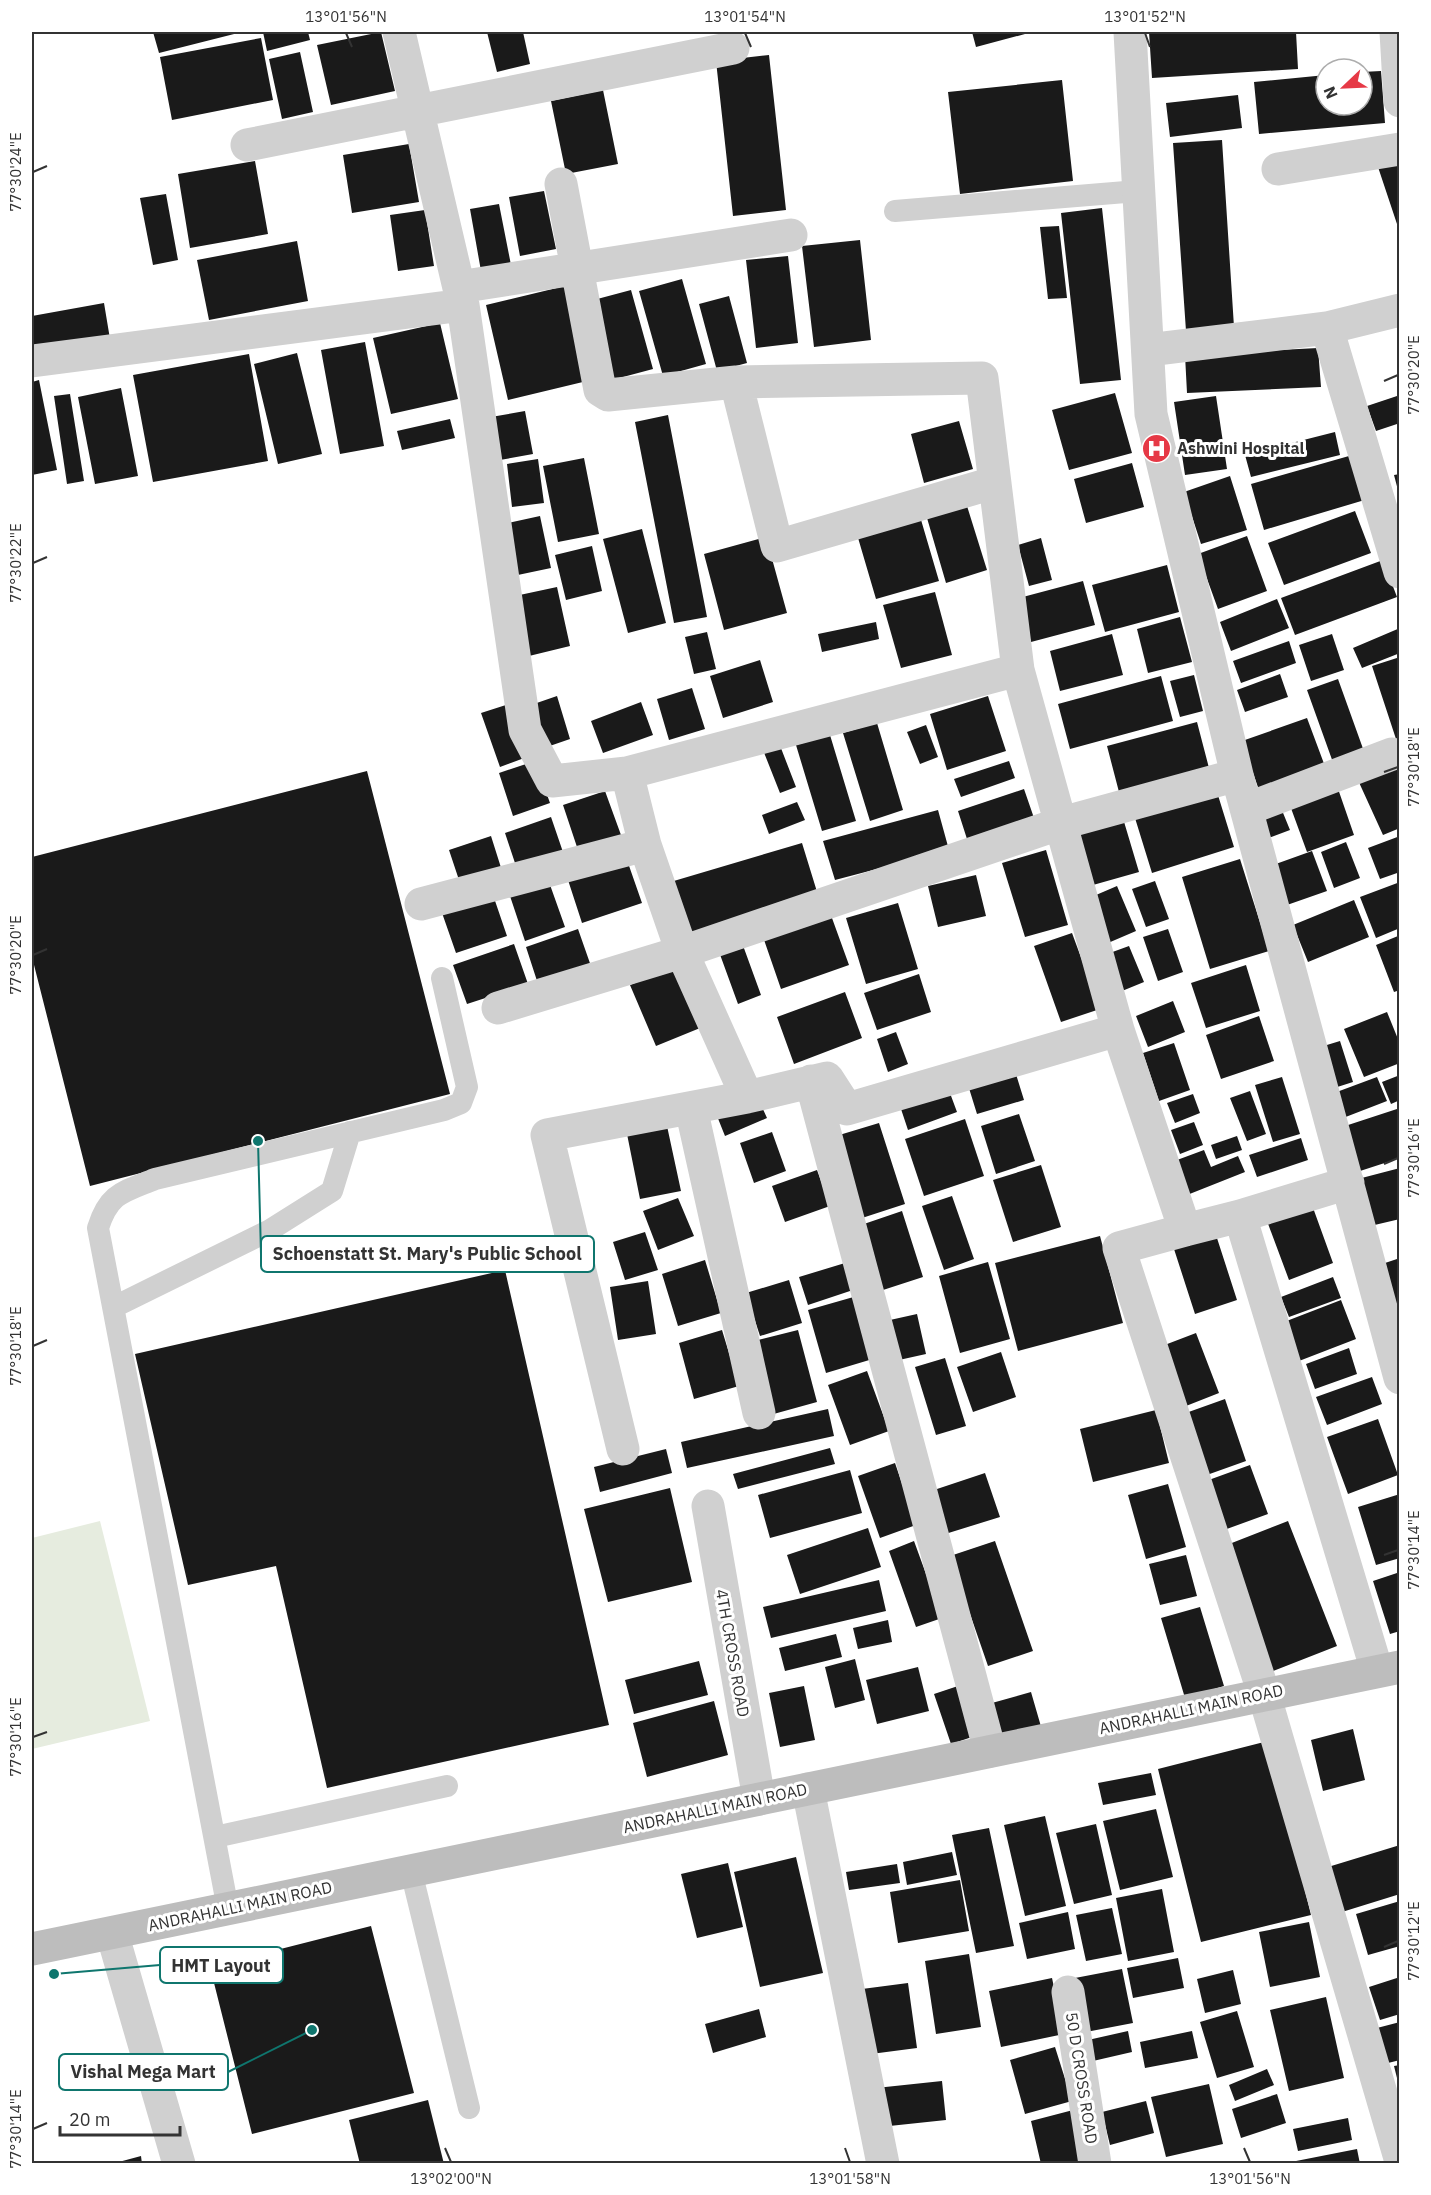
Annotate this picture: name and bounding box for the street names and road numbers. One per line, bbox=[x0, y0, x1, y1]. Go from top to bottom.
street label: 4TH CROSS ROAD bbox=[712, 1587, 754, 1719]
street label: ANDRAHALLI MAIN ROAD bbox=[1097, 1680, 1285, 1738]
street label: ANDRAHALLI MAIN ROAD bbox=[621, 1779, 809, 1837]
street label: ANDRAHALLI MAIN ROAD bbox=[146, 1877, 334, 1935]
street label: 50 D CROSS ROAD bbox=[1062, 2011, 1102, 2145]

